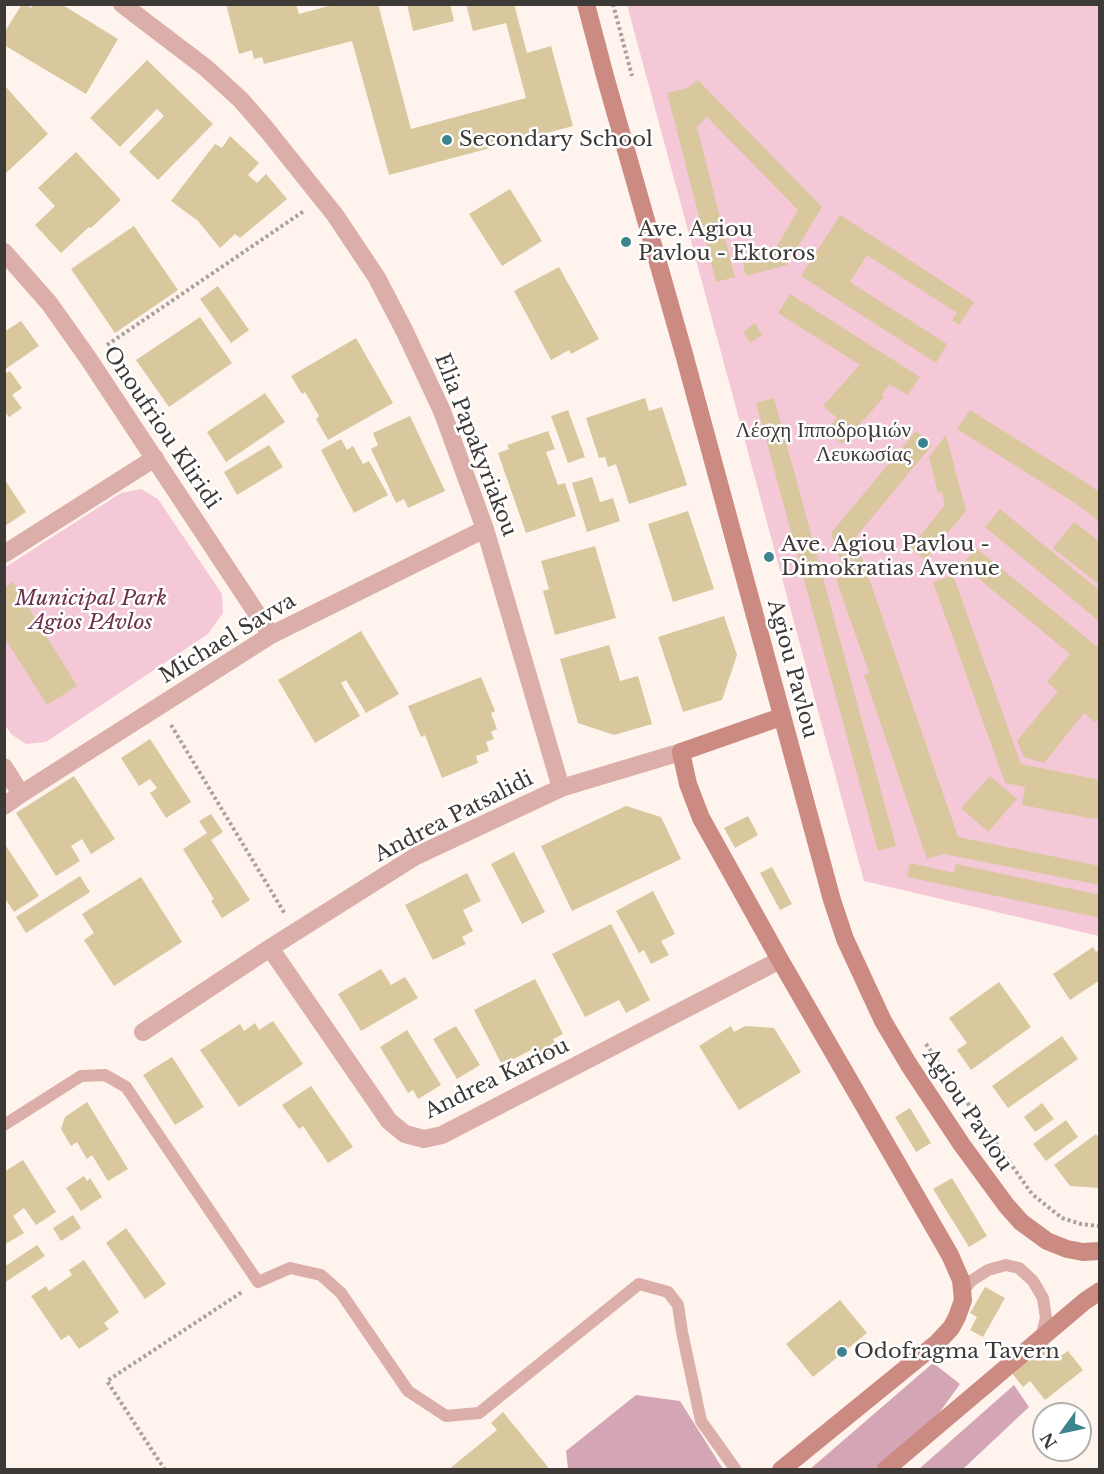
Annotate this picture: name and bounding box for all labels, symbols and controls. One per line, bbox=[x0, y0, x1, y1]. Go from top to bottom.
place label: Secondary School bbox=[459, 127, 653, 153]
marker: Secondary School bbox=[440, 133, 454, 147]
place label: Ave. Agiou Pavlou - Ektoros bbox=[638, 217, 815, 267]
marker: Ave. Agiou Pavlou - Ektoros bbox=[619, 235, 633, 249]
street label: Onoufriou Kliridi bbox=[97, 342, 225, 514]
street label: Elia Papakyriakou bbox=[429, 350, 521, 540]
place label: Λέσχη Ιπποδρομιών Λευκωσίας bbox=[736, 418, 911, 468]
marker: Λέσχη Ιπποδρομιών Λευκωσίας bbox=[916, 436, 930, 450]
place label: Ave. Agiou Pavlou - Dimokratias Avenue bbox=[781, 532, 1000, 582]
marker: Ave. Agiou Pavlou - Dimokratias Avenue bbox=[762, 550, 776, 564]
park label: Municipal Park Agios PAvlos bbox=[15, 586, 167, 636]
street label: Michael Savva bbox=[155, 589, 301, 689]
street label: Agiou Pavlou bbox=[761, 597, 823, 741]
street label: Andrea Patsalidi bbox=[371, 766, 537, 868]
street label: Andrea Kariou bbox=[421, 1033, 573, 1125]
street label: Agiou Pavlou bbox=[917, 1044, 1017, 1176]
place label: Odofragma Tavern bbox=[854, 1339, 1060, 1365]
marker: Odofragma Tavern bbox=[835, 1345, 849, 1359]
north arrow bbox=[1032, 1402, 1092, 1462]
text: N bbox=[1036, 1429, 1061, 1452]

